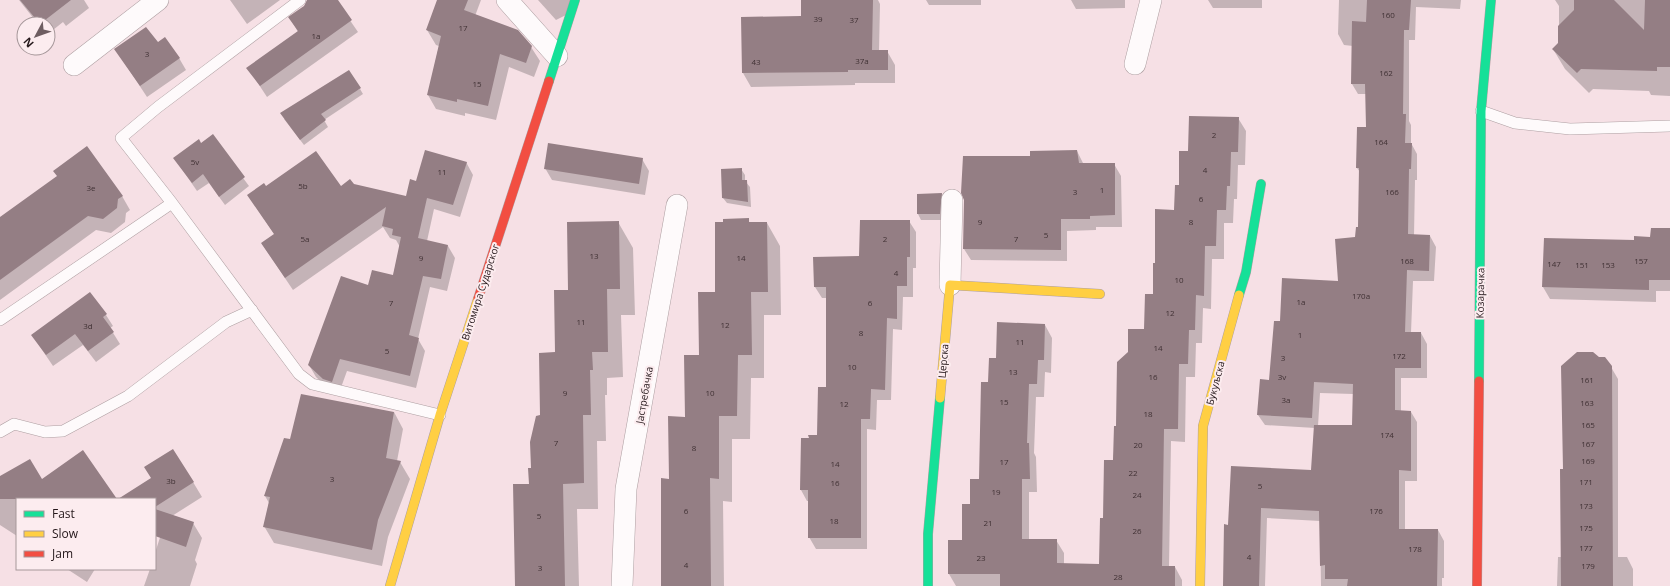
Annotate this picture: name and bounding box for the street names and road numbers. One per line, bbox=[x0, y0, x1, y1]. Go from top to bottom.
street label: Витомира Сударског bbox=[458, 241, 502, 342]
street label: Козарачка bbox=[1473, 267, 1487, 319]
street label: Церска bbox=[935, 343, 951, 379]
street label: Букуљска bbox=[1202, 359, 1228, 407]
street label: Јастребачка bbox=[632, 365, 656, 426]

